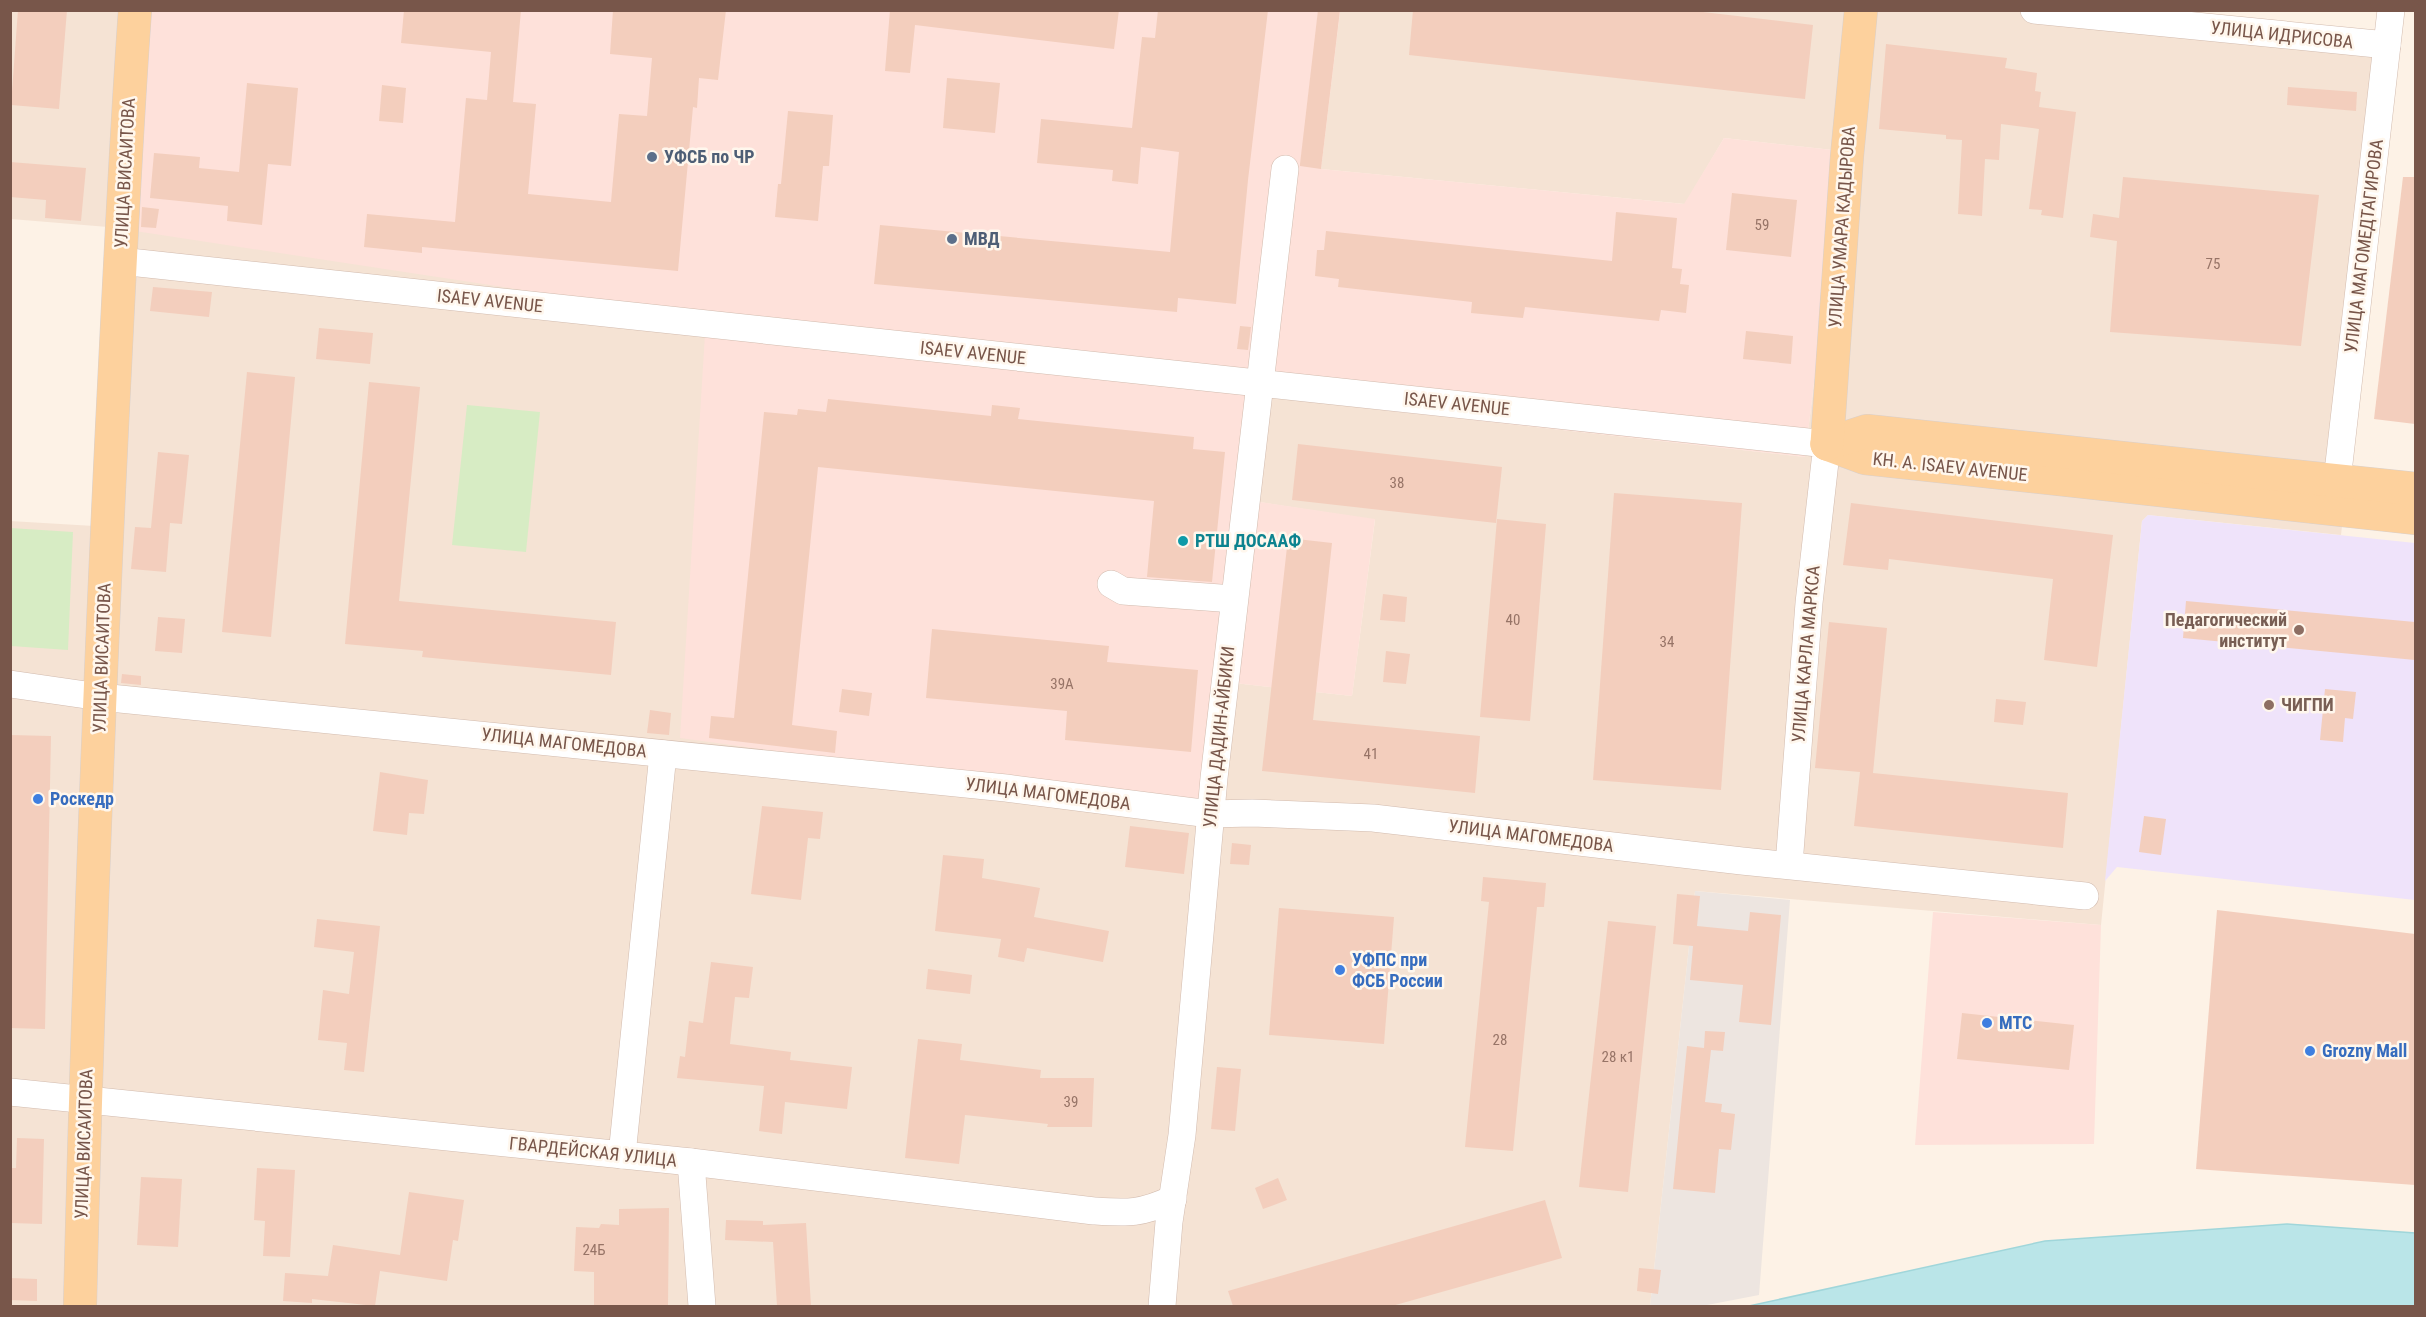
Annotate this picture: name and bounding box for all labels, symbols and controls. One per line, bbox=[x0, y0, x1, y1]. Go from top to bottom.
street label: УЛИЦА ИДРИСОВА bbox=[2210, 17, 2355, 53]
street label: УЛИЦА ВИСАИТОВА bbox=[110, 97, 139, 249]
street label: УЛИЦА УМАРА КАДЫРОВА bbox=[1824, 125, 1859, 329]
street label: УЛИЦА МАГОМЕДТАГИРОВА bbox=[2340, 137, 2387, 354]
place label: УФСБ по ЧР bbox=[664, 146, 754, 167]
marker: УФСБ по ЧР bbox=[645, 150, 659, 164]
house number: 59 bbox=[1755, 216, 1769, 234]
place label: МВД bbox=[964, 228, 1000, 249]
marker: МВД bbox=[945, 232, 959, 246]
house number: 75 bbox=[2206, 255, 2220, 273]
street label: ISAEV AVENUE bbox=[436, 285, 544, 317]
street label: ISAEV AVENUE bbox=[919, 337, 1027, 369]
street label: ISAEV AVENUE bbox=[1403, 388, 1511, 420]
street label: KH. A. ISAEV AVENUE bbox=[1872, 448, 2028, 485]
house number: 38 bbox=[1390, 474, 1404, 492]
place label: РТШ ДОСААФ bbox=[1195, 530, 1301, 551]
marker: РТШ ДОСААФ bbox=[1176, 534, 1190, 548]
street label: УЛИЦА КАРЛА МАРКСА bbox=[1787, 564, 1824, 744]
street label: УЛИЦА ВИСАИТОВА bbox=[88, 582, 115, 734]
place label: Педагогический институт bbox=[2165, 609, 2287, 651]
house number: 40 bbox=[1506, 611, 1520, 629]
marker: Педагогический институт bbox=[2292, 623, 2306, 637]
house number: 34 bbox=[1660, 633, 1674, 651]
street label: УЛИЦА ДАДИН-АЙБИКИ bbox=[1199, 645, 1239, 829]
house number: 39А bbox=[1050, 675, 1074, 693]
place label: ЧИГПИ bbox=[2281, 694, 2334, 715]
marker: ЧИГПИ bbox=[2262, 698, 2276, 712]
street label: УЛИЦА МАГОМЕДОВА bbox=[480, 723, 648, 762]
house number: 41 bbox=[1364, 745, 1378, 763]
street label: УЛИЦА МАГОМЕДОВА bbox=[964, 773, 1132, 814]
place label: Роскедр bbox=[50, 788, 114, 809]
marker: Роскедр bbox=[31, 792, 45, 806]
street label: УЛИЦА МАГОМЕДОВА bbox=[1447, 815, 1615, 856]
place label: УФПС при ФСБ России bbox=[1352, 949, 1443, 991]
marker: УФПС при ФСБ России bbox=[1333, 963, 1347, 977]
place label: МТС bbox=[1999, 1012, 2032, 1033]
marker: МТС bbox=[1980, 1016, 1994, 1030]
house number: 28 bbox=[1493, 1031, 1507, 1049]
place label: Grozny Mall bbox=[2322, 1040, 2407, 1061]
marker: Grozny Mall bbox=[2303, 1044, 2317, 1058]
house number: 28 к1 bbox=[1602, 1048, 1634, 1066]
street label: УЛИЦА ВИСАИТОВА bbox=[70, 1068, 97, 1220]
house number: 39 bbox=[1064, 1093, 1078, 1111]
street label: ГВАРДЕЙСКАЯ УЛИЦА bbox=[508, 1132, 679, 1171]
house number: 24Б bbox=[582, 1241, 606, 1259]

